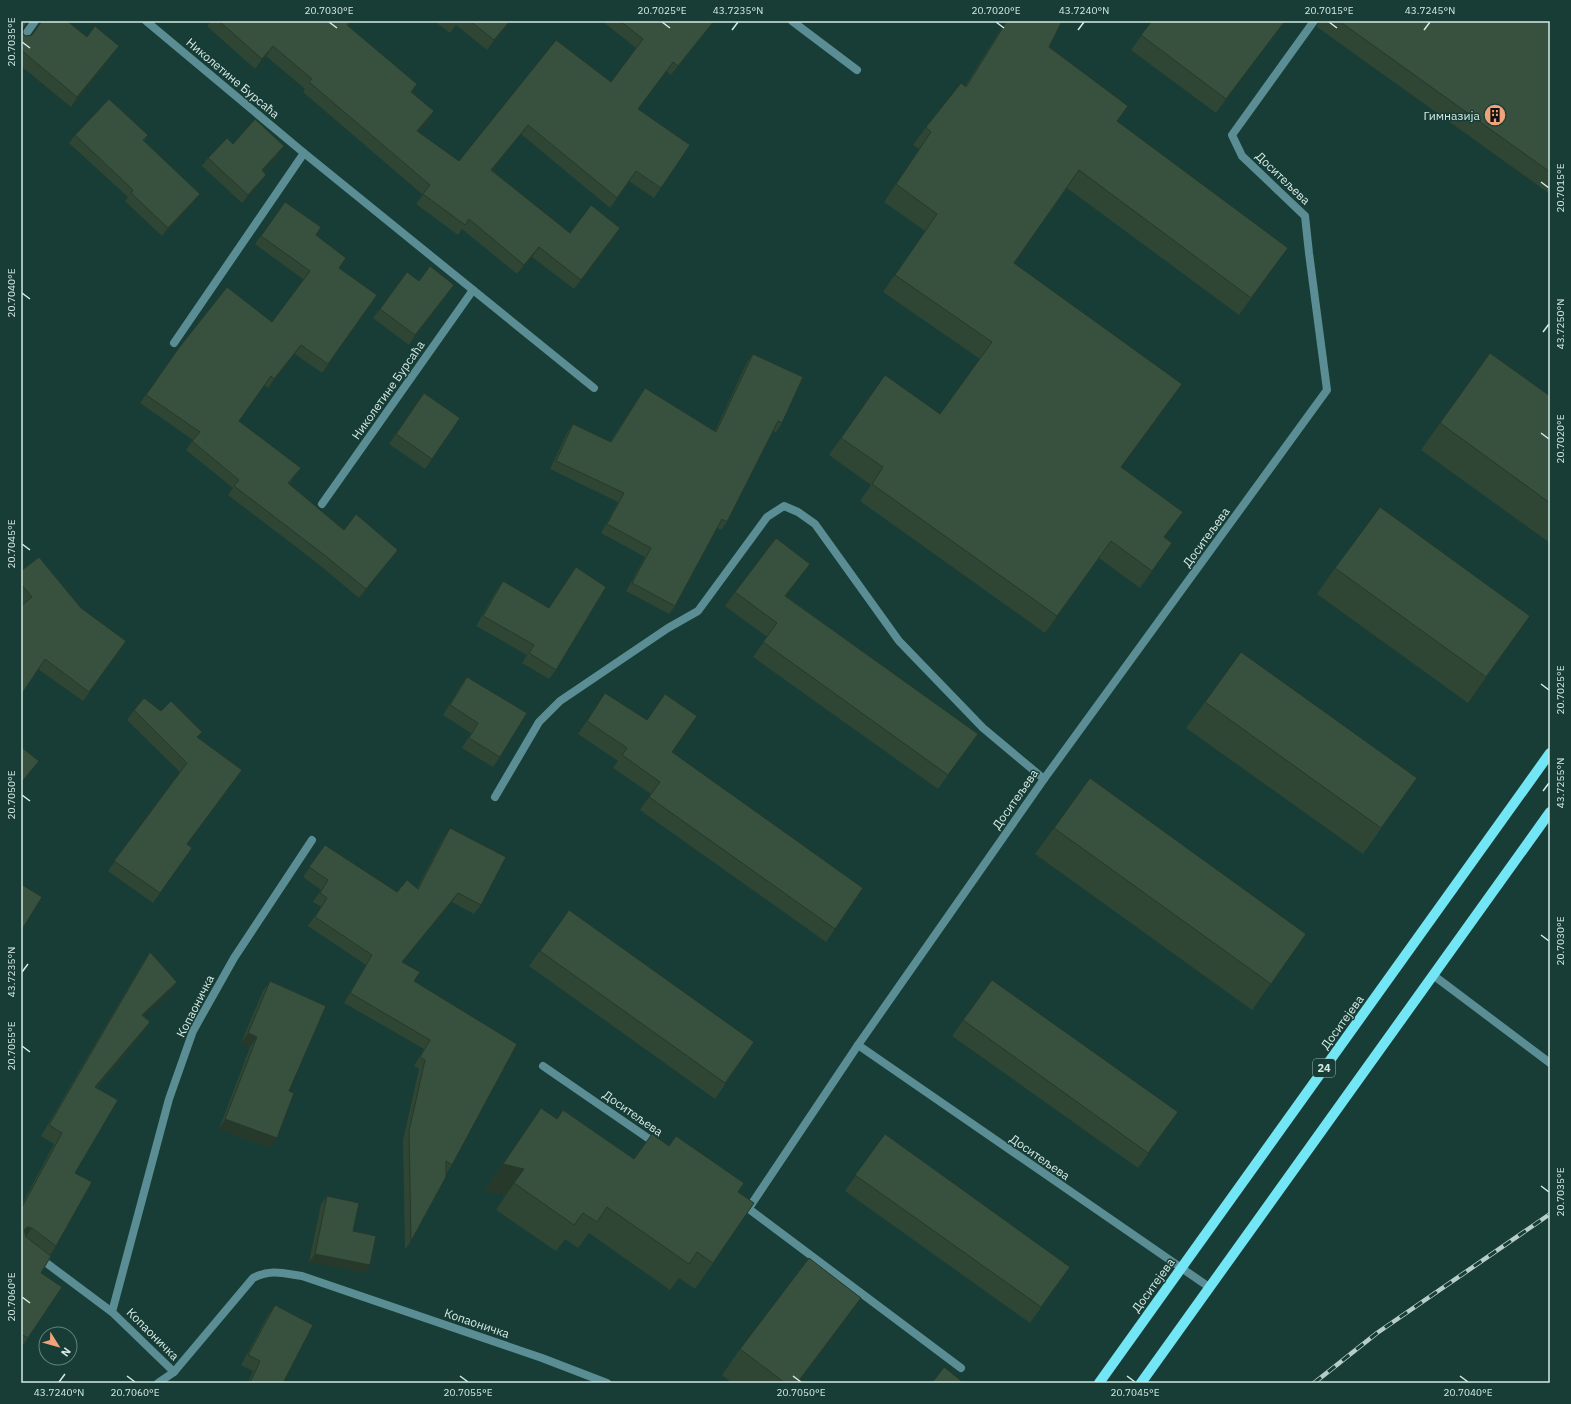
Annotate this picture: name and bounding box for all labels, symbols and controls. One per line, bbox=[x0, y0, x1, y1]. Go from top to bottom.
text: 20.7030°E bbox=[304, 4, 354, 17]
text: 20.7025°E bbox=[637, 4, 687, 17]
text: 43.7235°N bbox=[713, 4, 763, 17]
text: 20.7020°E bbox=[971, 4, 1021, 17]
text: 43.7240°N bbox=[1059, 4, 1109, 17]
text: 20.7015°E bbox=[1304, 4, 1354, 17]
text: 43.7245°N bbox=[1405, 4, 1455, 17]
text: 20.7035°E bbox=[5, 17, 18, 67]
street label: Николетине Бурсаћа bbox=[183, 35, 283, 122]
building icon: Гимназија bbox=[1482, 102, 1508, 128]
place label: Гимназија bbox=[1423, 108, 1481, 123]
street label: Доситељева bbox=[1253, 148, 1314, 208]
text: 20.7015°E bbox=[1554, 163, 1567, 213]
text: 20.7040°E bbox=[5, 268, 18, 318]
text: 43.7250°N bbox=[1554, 299, 1567, 349]
street label: Николетине Бурсаћа bbox=[348, 337, 428, 442]
text: 20.7020°E bbox=[1554, 414, 1567, 464]
street label: Доситељева bbox=[1179, 504, 1233, 570]
text: 20.7045°E bbox=[5, 519, 18, 569]
text: 20.7025°E bbox=[1554, 665, 1567, 715]
text: 43.7255°N bbox=[1554, 758, 1567, 808]
street label: Доситељева bbox=[989, 766, 1042, 832]
text: 20.7050°E bbox=[5, 770, 18, 820]
text: 20.7030°E bbox=[1554, 916, 1567, 966]
text: 43.7235°N bbox=[5, 947, 18, 997]
street label: Копаоничка bbox=[173, 972, 217, 1040]
street label: Доситејева bbox=[1317, 992, 1367, 1052]
text: 20.7055°E bbox=[5, 1021, 18, 1071]
road number: 24 bbox=[1313, 1059, 1335, 1077]
street label: Доситељева bbox=[600, 1087, 666, 1140]
street label: Доситељева bbox=[1007, 1131, 1073, 1184]
text: 20.7035°E bbox=[1554, 1167, 1567, 1217]
street label: Доситејева bbox=[1128, 1255, 1178, 1315]
text: 20.7060°E bbox=[5, 1272, 18, 1322]
street label: Копаоничка bbox=[124, 1305, 183, 1364]
street label: Копаоничка bbox=[442, 1305, 512, 1341]
north arrow bbox=[38, 1326, 78, 1366]
text: N bbox=[58, 1345, 74, 1359]
text: 43.7240°N bbox=[34, 1386, 84, 1399]
text: 20.7060°E bbox=[110, 1386, 160, 1399]
text: 20.7055°E bbox=[443, 1386, 493, 1399]
text: 20.7050°E bbox=[776, 1386, 826, 1399]
text: 20.7045°E bbox=[1110, 1386, 1160, 1399]
text: 20.7040°E bbox=[1443, 1386, 1493, 1399]

